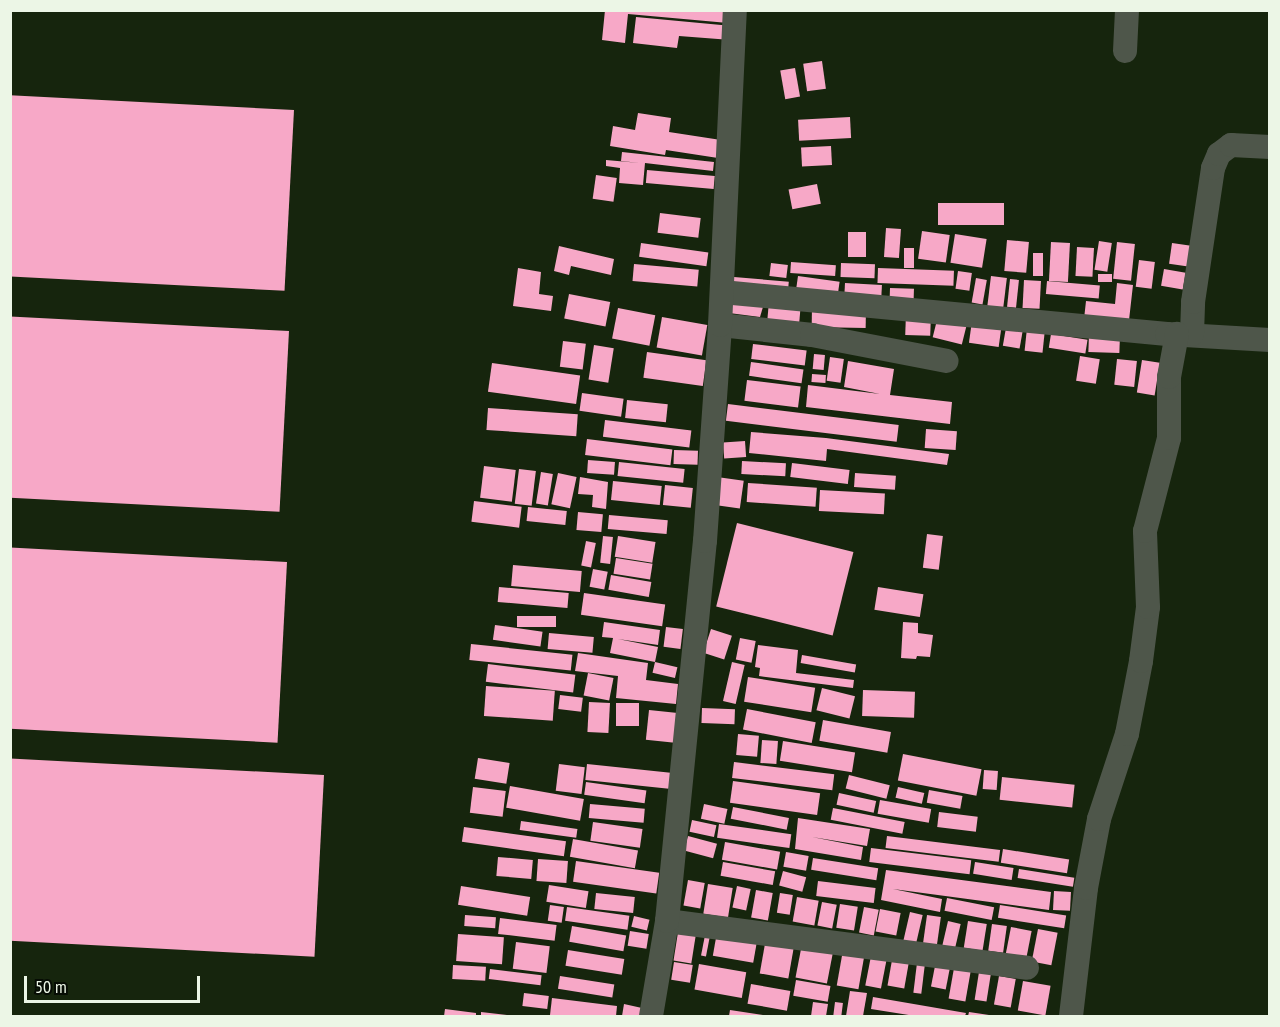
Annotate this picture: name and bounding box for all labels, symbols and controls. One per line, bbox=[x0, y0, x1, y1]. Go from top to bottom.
scale bar bbox=[27, 964, 202, 1002]
text: 50 m bbox=[35, 975, 67, 998]

